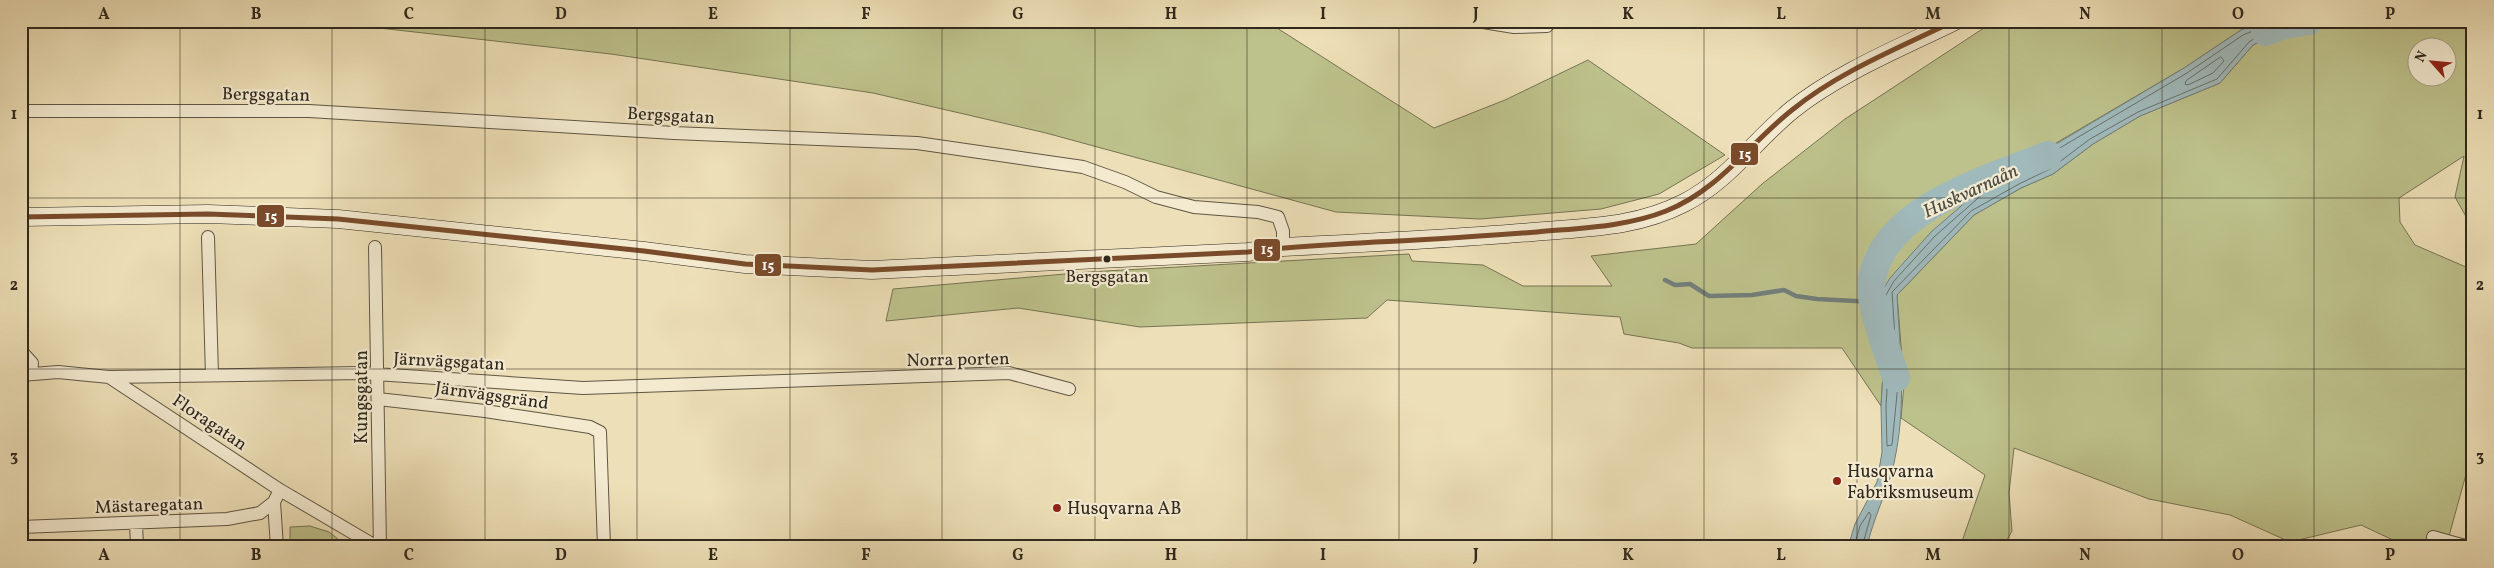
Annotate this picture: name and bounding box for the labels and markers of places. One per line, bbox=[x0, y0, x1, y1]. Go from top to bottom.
marker: Bergsgatan bbox=[1102, 254, 1112, 264]
place label: Bergsgatan bbox=[1065, 266, 1149, 289]
place label: Husqvarna Fabriksmuseum bbox=[1847, 460, 1974, 506]
marker: Husqvarna Fabriksmuseum bbox=[1831, 475, 1843, 487]
place label: Husqvarna AB bbox=[1067, 497, 1181, 522]
marker: Husqvarna AB bbox=[1051, 502, 1063, 514]

